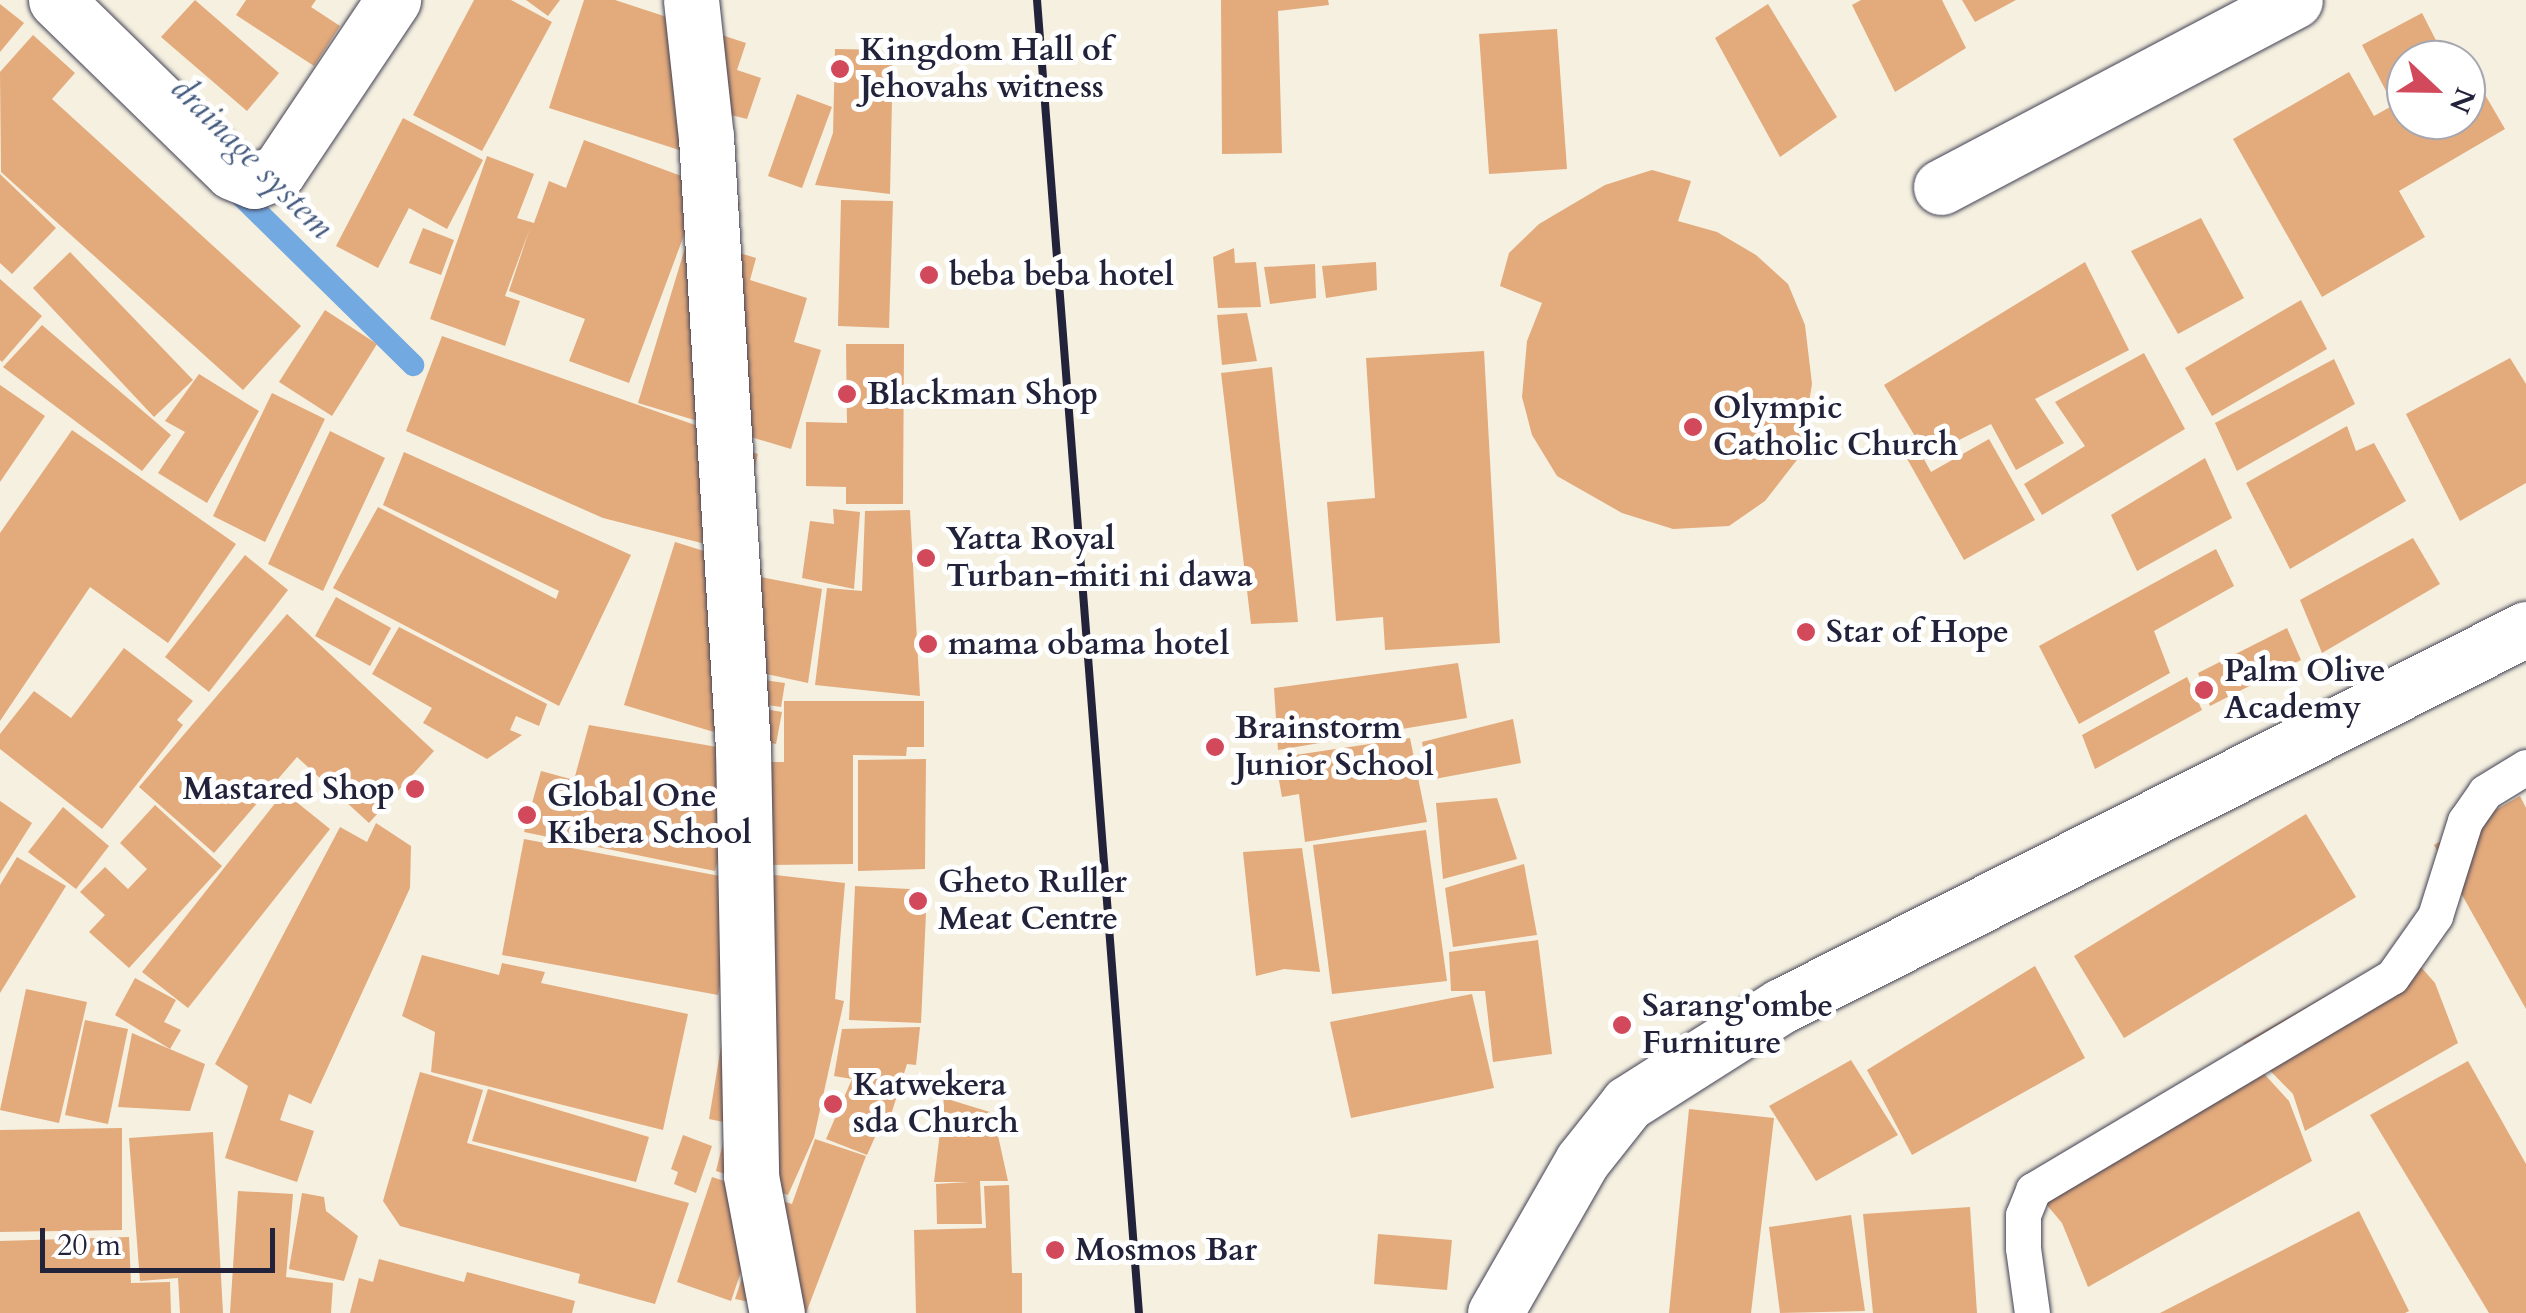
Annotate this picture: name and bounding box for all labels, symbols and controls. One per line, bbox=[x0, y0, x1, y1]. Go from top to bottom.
place label: Kingdom Hall of Jehovahs witness bbox=[860, 32, 1112, 107]
north arrow bbox=[2386, 40, 2486, 140]
marker: Kingdom Hall of Jehovahs witness bbox=[829, 58, 851, 80]
water label: drainage system bbox=[162, 68, 342, 248]
text: N bbox=[2440, 82, 2484, 119]
place label: beba beba hotel bbox=[949, 256, 1174, 294]
marker: beba beba hotel bbox=[918, 264, 940, 286]
place label: Blackman Shop bbox=[867, 375, 1098, 413]
marker: Blackman Shop bbox=[836, 383, 858, 405]
place label: Olympic Catholic Church bbox=[1713, 390, 1958, 465]
marker: Olympic Catholic Church bbox=[1682, 416, 1704, 438]
place label: Yatta Royal Turban-miti ni dawa bbox=[946, 521, 1253, 596]
marker: Yatta Royal Turban-miti ni dawa bbox=[915, 547, 937, 569]
place label: Star of Hope bbox=[1826, 613, 2009, 651]
marker: Star of Hope bbox=[1795, 621, 1817, 643]
place label: mama obama hotel bbox=[948, 625, 1229, 663]
marker: mama obama hotel bbox=[917, 633, 939, 655]
place label: Palm Olive Academy bbox=[2224, 653, 2386, 728]
marker: Palm Olive Academy bbox=[2193, 679, 2215, 701]
place label: Brainstorm Junior School bbox=[1235, 710, 1434, 785]
marker: Brainstorm Junior School bbox=[1204, 736, 1226, 758]
place label: Mastared Shop bbox=[183, 770, 395, 808]
marker: Mastared Shop bbox=[404, 778, 426, 800]
place label: Global One Kibera School bbox=[547, 778, 752, 853]
marker: Global One Kibera School bbox=[516, 804, 538, 826]
place label: Gheto Ruller Meat Centre bbox=[938, 864, 1127, 939]
marker: Gheto Ruller Meat Centre bbox=[907, 890, 929, 912]
place label: Sarang'ombe Furniture bbox=[1642, 988, 1833, 1063]
marker: Sarang'ombe Furniture bbox=[1611, 1014, 1633, 1036]
place label: Katwekera sda Church bbox=[853, 1067, 1019, 1142]
marker: Katwekera sda Church bbox=[822, 1093, 844, 1115]
scale bar bbox=[45, 1208, 280, 1270]
text: 20 m bbox=[57, 1225, 121, 1266]
place label: Mosmos Bar bbox=[1075, 1231, 1257, 1269]
marker: Mosmos Bar bbox=[1044, 1239, 1066, 1261]

